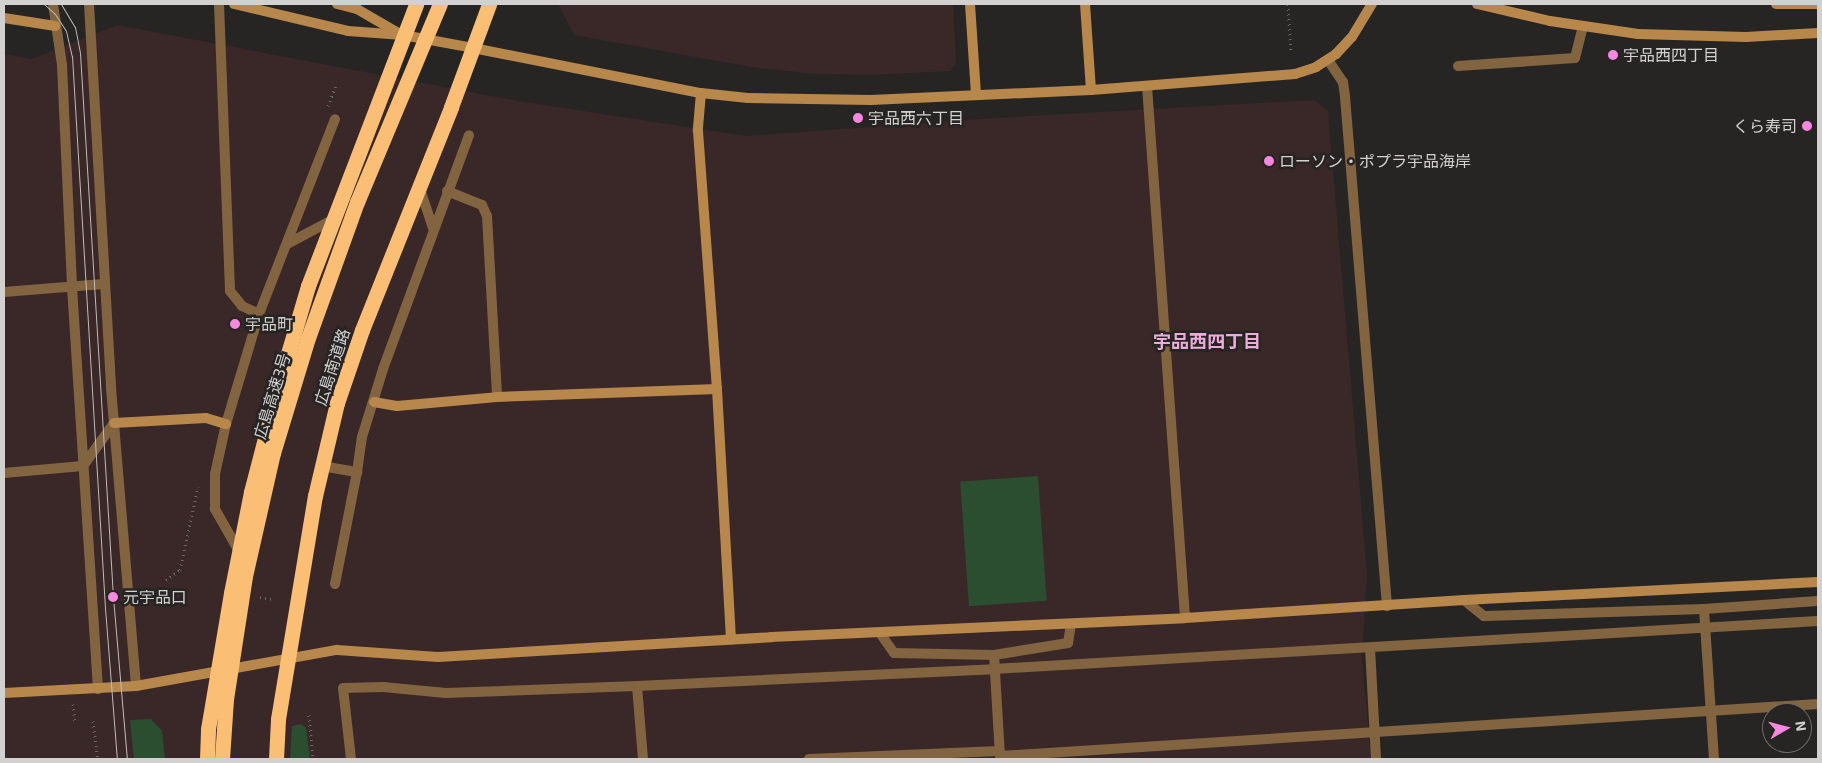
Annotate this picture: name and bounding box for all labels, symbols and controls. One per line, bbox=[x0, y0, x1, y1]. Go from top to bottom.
place label: 宇品西四丁目 bbox=[1623, 45, 1719, 65]
marker: 宇品西四丁目 bbox=[1607, 49, 1619, 61]
place label: 宇品西六丁目 bbox=[868, 108, 964, 128]
marker: 宇品西六丁目 bbox=[852, 112, 864, 124]
place label: くら寿司 bbox=[1733, 116, 1797, 136]
marker: くら寿司 bbox=[1801, 120, 1813, 132]
place label: ローソン・ポプラ宇品海岸 bbox=[1279, 151, 1471, 171]
marker: ローソン・ポプラ宇品海岸 bbox=[1263, 155, 1275, 167]
place label: 宇品町 bbox=[245, 314, 293, 334]
marker: 宇品町 bbox=[229, 318, 241, 330]
street label: 広島南道路 bbox=[311, 326, 353, 408]
district label: 宇品西四丁目 bbox=[1153, 330, 1261, 352]
street label: 広島高速3号 bbox=[250, 351, 294, 441]
place label: 元宇品口 bbox=[123, 587, 187, 607]
marker: 元宇品口 bbox=[107, 591, 119, 603]
north arrow bbox=[1762, 703, 1812, 753]
text: N bbox=[1792, 720, 1810, 732]

